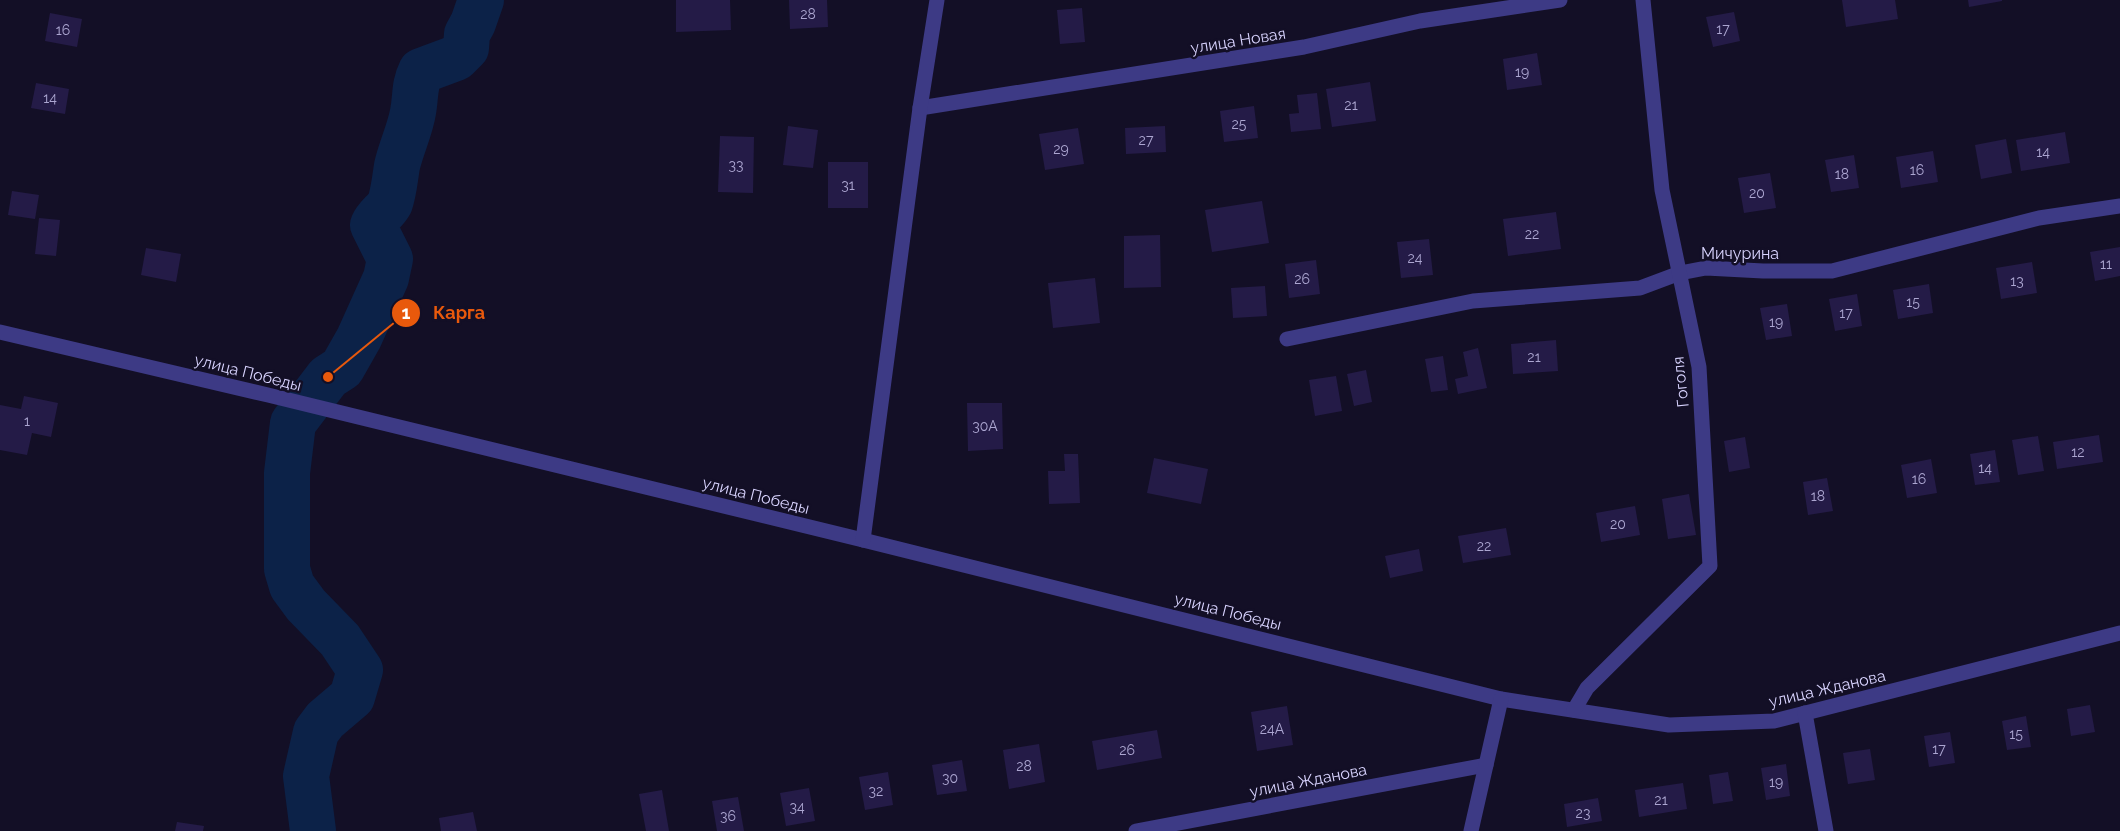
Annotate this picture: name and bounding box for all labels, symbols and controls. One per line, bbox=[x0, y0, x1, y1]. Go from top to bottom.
house number: 28 bbox=[800, 6, 816, 22]
house number: 17 bbox=[1716, 21, 1730, 37]
house number: 16 bbox=[56, 22, 70, 38]
street label: улица Новая bbox=[1189, 24, 1287, 57]
house number: 19 bbox=[1515, 64, 1529, 80]
house number: 14 bbox=[43, 90, 57, 106]
house number: 21 bbox=[1344, 97, 1358, 113]
house number: 25 bbox=[1232, 116, 1247, 132]
house number: 27 bbox=[1139, 132, 1154, 148]
house number: 29 bbox=[1053, 141, 1069, 157]
house number: 14 bbox=[2036, 144, 2050, 160]
house number: 33 bbox=[729, 157, 743, 173]
house number: 16 bbox=[1910, 162, 1924, 178]
house number: 18 bbox=[1835, 166, 1849, 182]
house number: 31 bbox=[841, 177, 855, 193]
house number: 20 bbox=[1749, 185, 1765, 201]
house number: 22 bbox=[1525, 226, 1539, 242]
street label: Мичурина bbox=[1701, 244, 1779, 263]
house number: 24 bbox=[1408, 250, 1423, 266]
house number: 11 bbox=[2100, 256, 2112, 272]
house number: 26 bbox=[1294, 271, 1310, 287]
house number: 13 bbox=[2010, 273, 2024, 289]
house number: 15 bbox=[1906, 294, 1920, 310]
callout: Карга bbox=[391, 295, 497, 331]
text: 1 bbox=[402, 302, 411, 323]
text: Карга bbox=[433, 302, 485, 323]
house number: 17 bbox=[1839, 305, 1853, 321]
house number: 19 bbox=[1769, 314, 1783, 330]
house number: 21 bbox=[1527, 349, 1541, 365]
street label: улица Победы bbox=[192, 350, 303, 395]
street label: Гоголя bbox=[1668, 356, 1693, 408]
house number: 1 bbox=[24, 413, 30, 429]
house number: 30А bbox=[972, 418, 998, 434]
house number: 12 bbox=[2071, 444, 2085, 460]
house number: 14 bbox=[1978, 460, 1992, 476]
house number: 16 bbox=[1912, 471, 1926, 487]
street label: улица Победы bbox=[700, 473, 811, 518]
house number: 18 bbox=[1811, 488, 1825, 504]
house number: 20 bbox=[1610, 516, 1626, 532]
house number: 22 bbox=[1477, 538, 1491, 554]
street label: улица Победы bbox=[1172, 589, 1283, 634]
street label: улица Жданова bbox=[1767, 666, 1887, 711]
house number: 24А bbox=[1260, 721, 1285, 737]
house number: 15 bbox=[2009, 726, 2023, 742]
house number: 17 bbox=[1932, 741, 1946, 757]
house number: 26 bbox=[1119, 742, 1135, 758]
house number: 28 bbox=[1016, 758, 1032, 774]
street label: улица Жданова bbox=[1248, 760, 1368, 801]
house number: 30 bbox=[942, 770, 958, 786]
house number: 19 bbox=[1769, 774, 1783, 790]
house number: 32 bbox=[869, 783, 883, 799]
house number: 21 bbox=[1654, 792, 1668, 808]
house number: 34 bbox=[789, 799, 805, 815]
house number: 23 bbox=[1576, 805, 1590, 821]
house number: 36 bbox=[720, 808, 736, 824]

